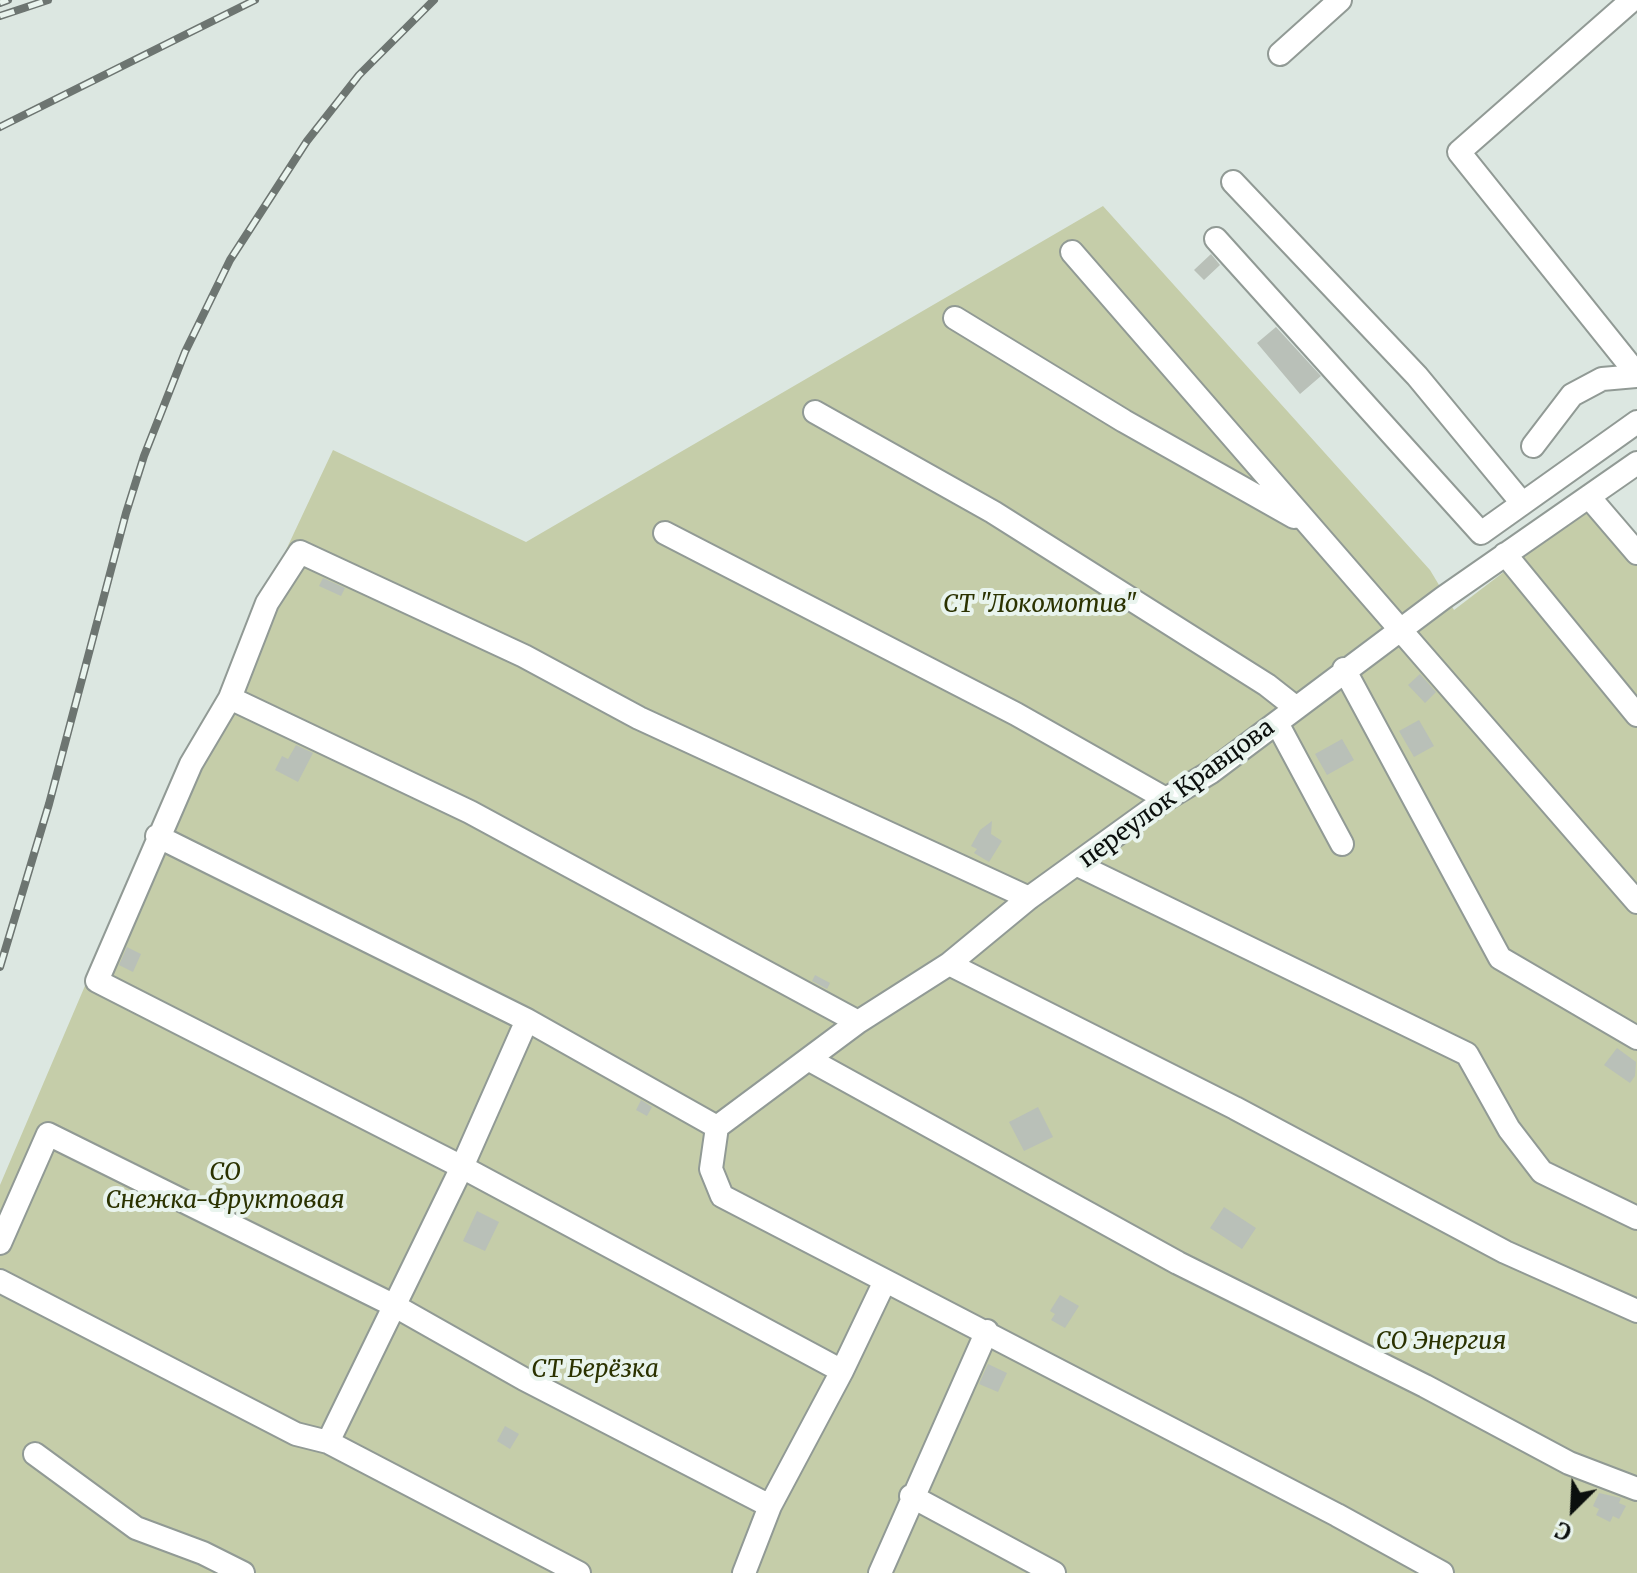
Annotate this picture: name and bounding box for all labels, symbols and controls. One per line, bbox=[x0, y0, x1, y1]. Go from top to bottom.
park label: СТ "Локомотив" bbox=[943, 591, 1137, 619]
street label: переулок Кравцова bbox=[1074, 714, 1280, 874]
park label: СО Снежка-Фруктовая bbox=[106, 1159, 344, 1215]
park label: СО Энергия bbox=[1376, 1328, 1506, 1356]
park label: СТ Берёзка bbox=[531, 1356, 659, 1384]
north arrow bbox=[1533, 1469, 1613, 1549]
text: С bbox=[1551, 1515, 1576, 1547]

